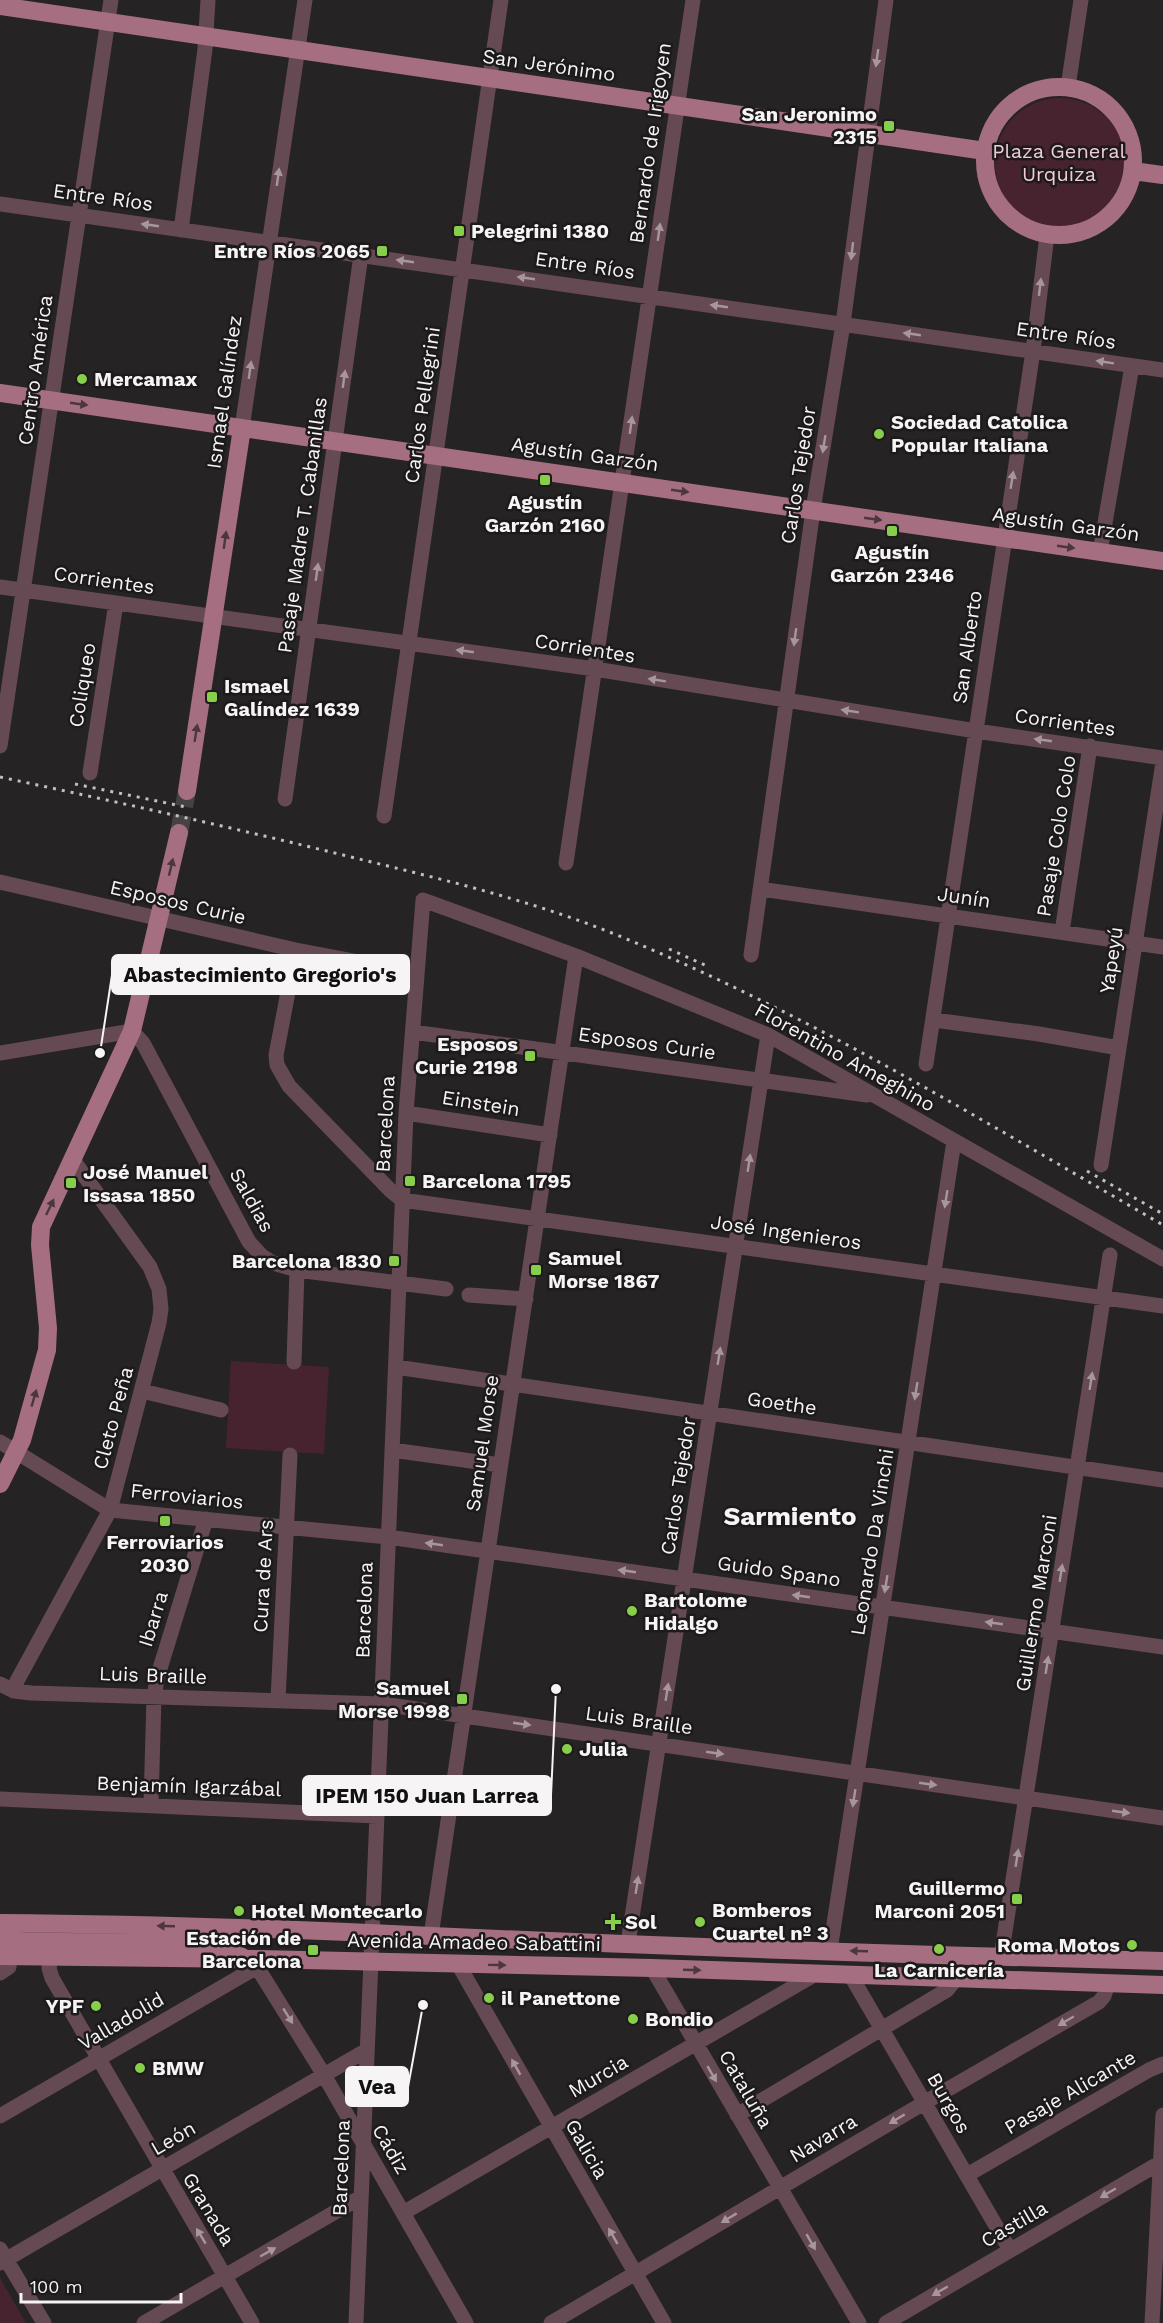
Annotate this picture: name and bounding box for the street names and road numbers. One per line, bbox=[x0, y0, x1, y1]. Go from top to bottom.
street label: Bernardo de Irigoyen bbox=[624, 41, 676, 245]
street label: San Jerónimo bbox=[481, 44, 617, 86]
street label: Entre Ríos bbox=[51, 178, 155, 216]
street label: Entre Ríos bbox=[533, 246, 637, 284]
street label: Centro América bbox=[13, 293, 57, 447]
street label: Ismael Galíndez bbox=[201, 314, 247, 470]
street label: Entre Ríos bbox=[1014, 316, 1118, 354]
street label: Carlos Pellegrini bbox=[399, 325, 445, 485]
street label: Pasaje Madre T. Cabanillas bbox=[272, 395, 332, 655]
street label: Carlos Tejedor bbox=[775, 404, 821, 546]
street label: Agustín Garzón bbox=[510, 432, 660, 476]
street label: Agustín Garzón bbox=[991, 502, 1141, 546]
street label: Corrientes bbox=[52, 561, 156, 599]
street label: San Alberto bbox=[947, 589, 987, 705]
street label: Corrientes bbox=[533, 628, 637, 668]
street label: Coliqueo bbox=[63, 641, 101, 729]
street label: Corrientes bbox=[1013, 703, 1117, 741]
street label: Pasaje Colo Colo bbox=[1031, 753, 1081, 919]
street label: Esposos Curie bbox=[108, 875, 248, 929]
street label: Junín bbox=[936, 881, 992, 913]
street label: Yapeyú bbox=[1094, 925, 1128, 995]
street label: Florentino Ameghino bbox=[751, 997, 939, 1117]
street label: Esposos Curie bbox=[577, 1021, 717, 1065]
street label: Barcelona bbox=[370, 1075, 400, 1173]
street label: Einstein bbox=[440, 1085, 522, 1121]
street label: Saldias bbox=[225, 1164, 279, 1236]
street label: José Ingenieros bbox=[709, 1210, 863, 1254]
street label: Cleto Peña bbox=[88, 1364, 138, 1472]
street label: Samuel Morse bbox=[461, 1373, 503, 1513]
street label: Goethe bbox=[746, 1386, 818, 1420]
street label: Carlos Tejedor bbox=[655, 1415, 701, 1557]
street label: Leonardo Da Vinchi bbox=[845, 1447, 899, 1637]
street label: Ferroviarios bbox=[129, 1478, 245, 1514]
street label: Guillermo Marconi bbox=[1010, 1513, 1062, 1693]
street label: Cura de Ars bbox=[248, 1519, 278, 1633]
street label: Guido Spano bbox=[716, 1550, 842, 1592]
street label: Barcelona bbox=[350, 1561, 378, 1659]
street label: Ibarra bbox=[133, 1588, 173, 1650]
street label: Luis Braille bbox=[99, 1661, 207, 1689]
street label: Luis Braille bbox=[584, 1701, 694, 1739]
street label: Benjamín Igarzábal bbox=[96, 1771, 282, 1801]
street label: Avenida Amadeo Sabattini bbox=[347, 1928, 601, 1956]
street label: Valladolid bbox=[74, 1987, 168, 2055]
street label: Pasaje Alicante bbox=[1000, 2045, 1140, 2139]
street label: Cataluña bbox=[714, 2046, 778, 2132]
street label: Murcia bbox=[564, 2049, 632, 2103]
street label: Burgos bbox=[922, 2068, 976, 2138]
street label: Navarra bbox=[785, 2109, 861, 2167]
street label: Galicia bbox=[560, 2115, 614, 2183]
street label: León bbox=[146, 2116, 200, 2160]
street label: Barcelona bbox=[327, 2119, 355, 2217]
street label: Cádiz bbox=[367, 2120, 415, 2178]
street label: Granada bbox=[178, 2168, 240, 2250]
street label: Castilla bbox=[976, 2195, 1052, 2253]

